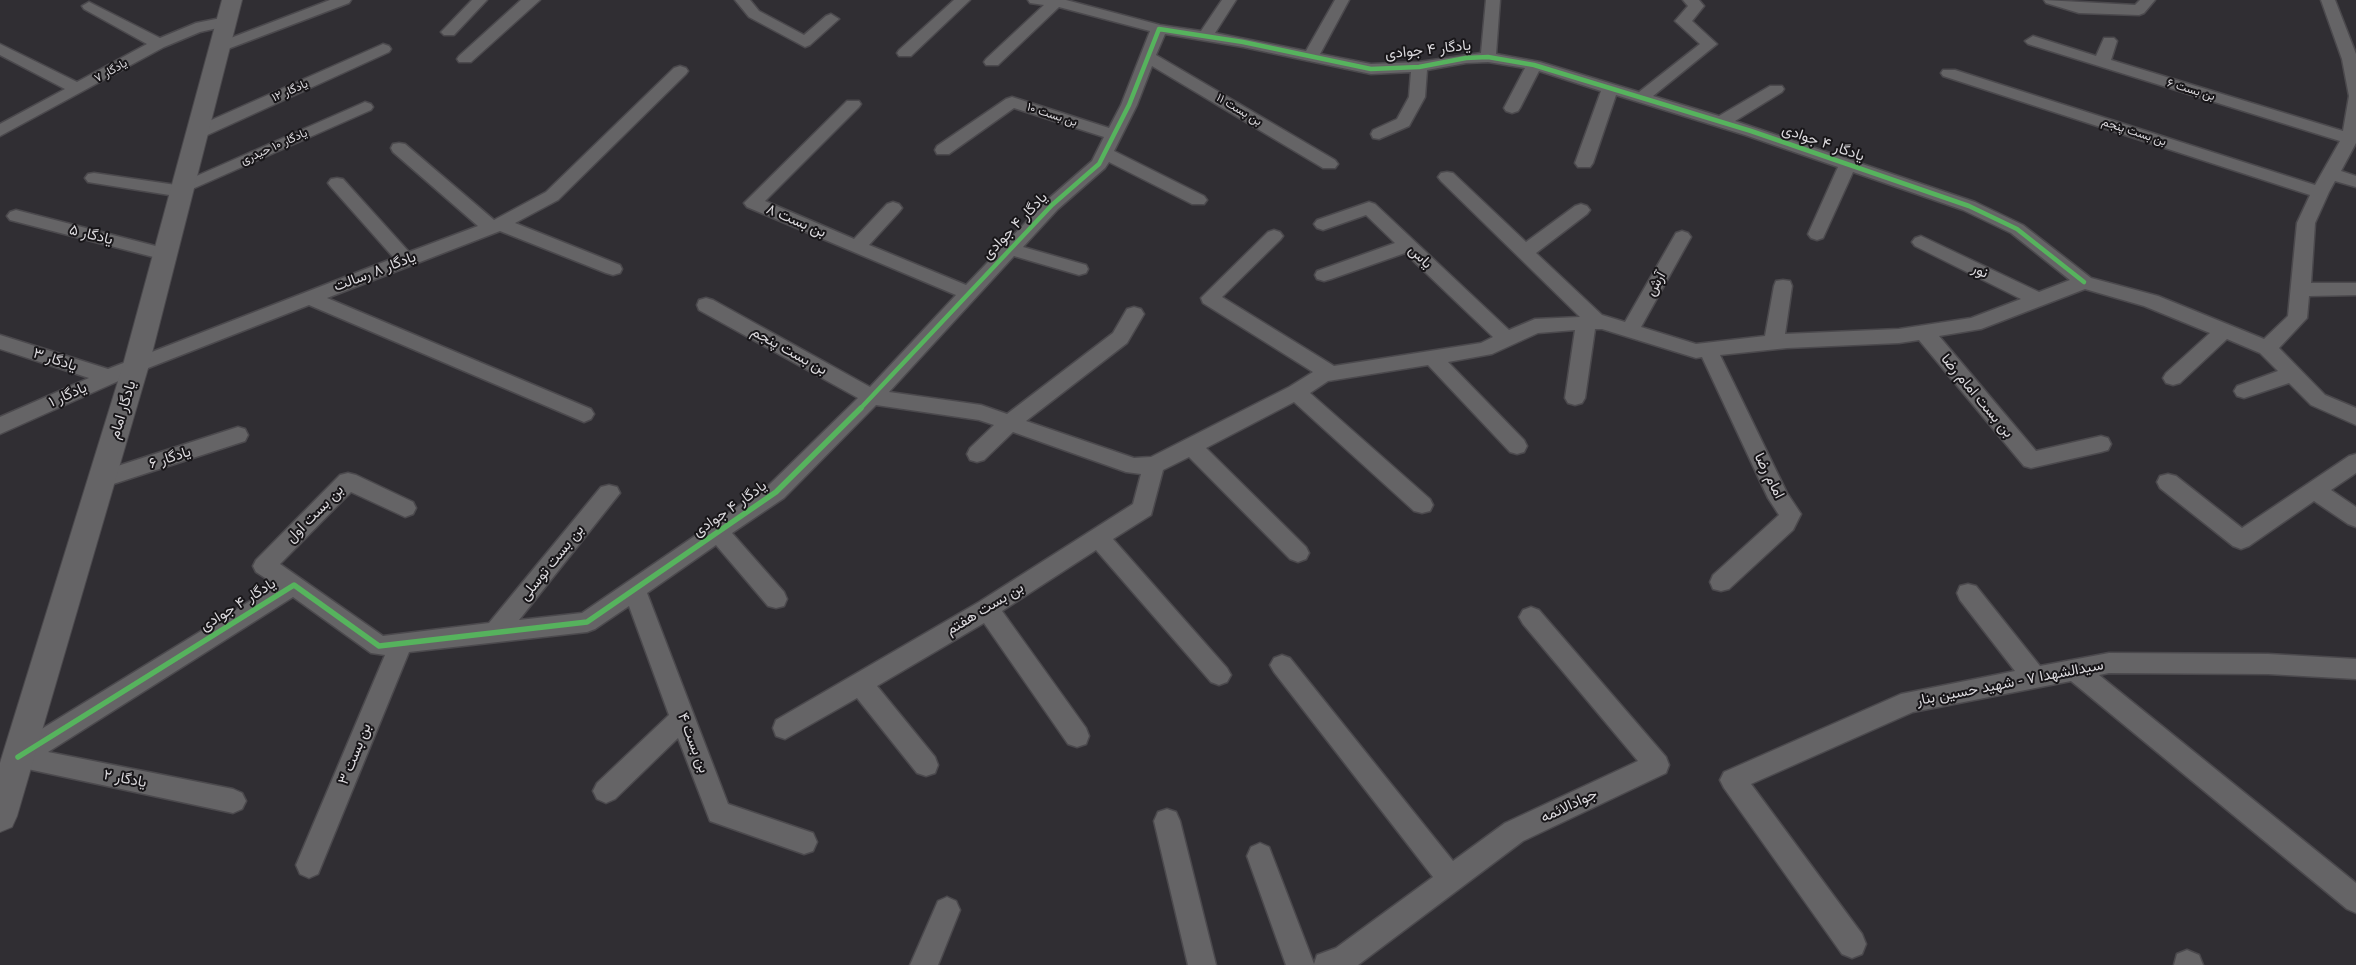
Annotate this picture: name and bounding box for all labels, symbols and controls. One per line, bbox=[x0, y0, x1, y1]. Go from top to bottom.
street label: یادگار ۴ جوادی bbox=[1384, 37, 1472, 63]
street label: یادگار ۷ bbox=[92, 56, 130, 86]
street label: بن بست ۶ bbox=[2165, 76, 2217, 104]
street label: یادگار ۱۲ bbox=[270, 77, 310, 105]
street label: بن بست ۱۱ bbox=[1214, 91, 1264, 129]
street label: بن بست ۱۰ bbox=[1025, 100, 1079, 130]
street label: بن بست پنجم bbox=[2100, 115, 2168, 149]
street label: یادگار ۴ جوادی bbox=[1779, 120, 1867, 166]
street label: یادگار ۱۰ حیدری bbox=[238, 126, 310, 168]
street label: یادگار ۴ جوادی bbox=[979, 189, 1051, 263]
street label: بن بست ۸ bbox=[763, 200, 829, 242]
street label: یادگار ۵ bbox=[67, 221, 115, 249]
street label: یاس bbox=[1404, 241, 1436, 273]
street label: یادگار ۸ رسالت bbox=[331, 248, 419, 296]
street label: نور bbox=[1969, 259, 1991, 283]
street label: آرش bbox=[1642, 269, 1670, 299]
street label: بن بست پنجم bbox=[748, 323, 830, 379]
street label: یادگار ۳ bbox=[31, 344, 79, 376]
street label: بن بست امام رضا bbox=[1937, 351, 2017, 441]
street label: یادگار ۱ bbox=[46, 379, 90, 411]
street label: یادگار امام bbox=[106, 379, 140, 441]
street label: یادگار ۶ bbox=[147, 443, 193, 473]
street label: امام رضا bbox=[1750, 450, 1788, 502]
street label: یادگار ۴ جوادی bbox=[690, 477, 770, 541]
street label: بن بست اول bbox=[282, 481, 348, 547]
street label: بن بست توسلی bbox=[516, 522, 588, 604]
street label: یادگار ۴ جوادی bbox=[197, 575, 279, 635]
street label: بن بست هفتم bbox=[943, 579, 1027, 639]
street label: سیدالشهدا ۷ - شهید حسین بنار bbox=[1915, 656, 2105, 710]
street label: بن بست ۴ bbox=[673, 710, 713, 776]
street label: بن بست ۳ bbox=[335, 721, 375, 787]
street label: یادگار ۲ bbox=[102, 766, 148, 792]
street label: جوادالائمه bbox=[1538, 785, 1600, 827]

